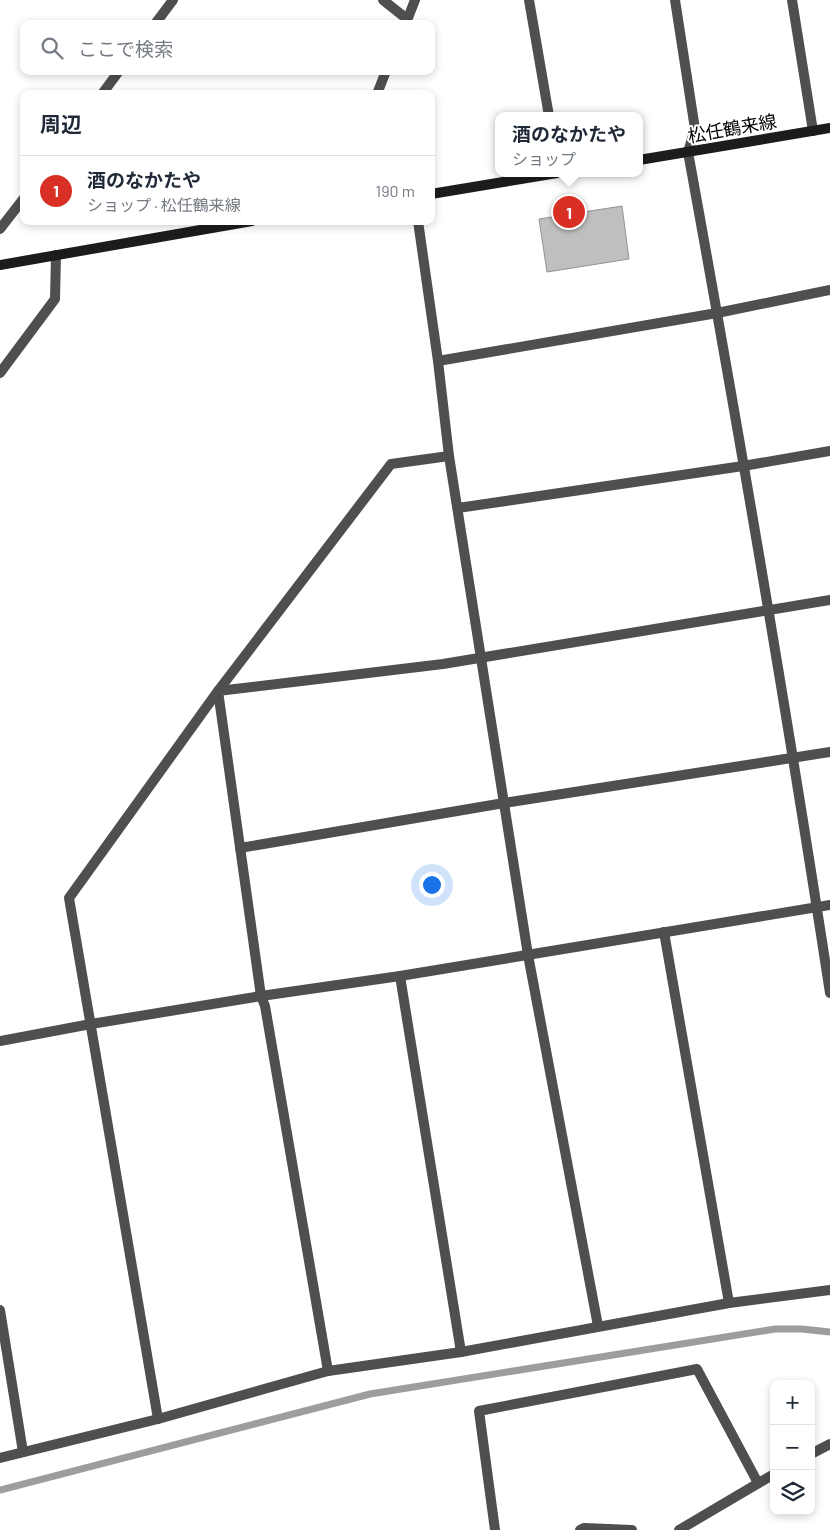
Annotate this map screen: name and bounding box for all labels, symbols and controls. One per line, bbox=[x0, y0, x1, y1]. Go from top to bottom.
search box bbox=[20, 20, 435, 75]
icon: search bbox=[38, 34, 66, 62]
text: ここで検索 bbox=[78, 37, 173, 60]
street label: 松任鶴来線 bbox=[686, 109, 778, 147]
text: 周辺 bbox=[40, 111, 82, 136]
popup bbox=[495, 112, 643, 177]
text: 酒のなかたや bbox=[512, 122, 626, 145]
text: ショップ bbox=[512, 149, 576, 168]
text: 酒のなかたや bbox=[87, 168, 201, 191]
text: 1 bbox=[53, 181, 59, 200]
text: 190 m bbox=[376, 181, 415, 200]
pin: 1 bbox=[553, 193, 585, 231]
text: ショップ · 松任鶴来線 bbox=[87, 195, 241, 214]
your location bbox=[419, 872, 445, 898]
map controls bbox=[770, 1380, 815, 1515]
button: + bbox=[770, 1380, 815, 1425]
button: − bbox=[770, 1425, 815, 1470]
button: layers bbox=[770, 1470, 815, 1515]

